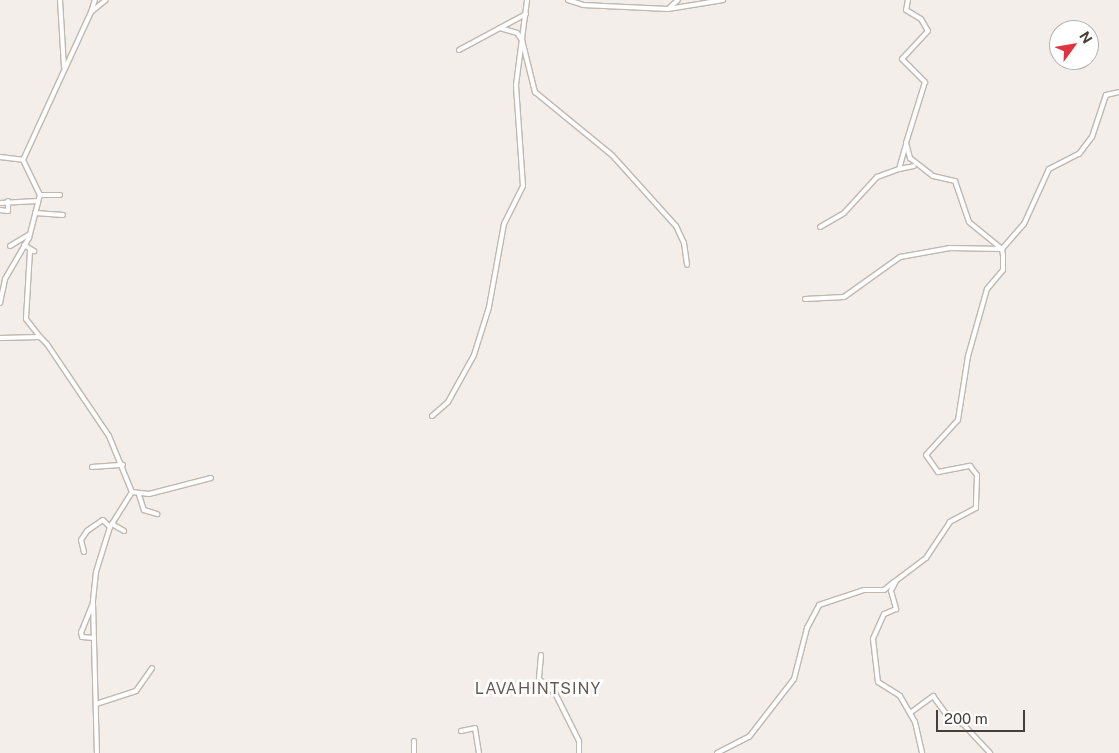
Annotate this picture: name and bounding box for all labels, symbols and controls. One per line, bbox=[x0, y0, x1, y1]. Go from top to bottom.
north arrow bbox=[1049, 20, 1099, 70]
text: N bbox=[1076, 29, 1096, 46]
district label: LAVAHINTSINY bbox=[473, 679, 603, 699]
scale bar bbox=[939, 700, 1028, 732]
text: 200 m bbox=[944, 710, 988, 727]

